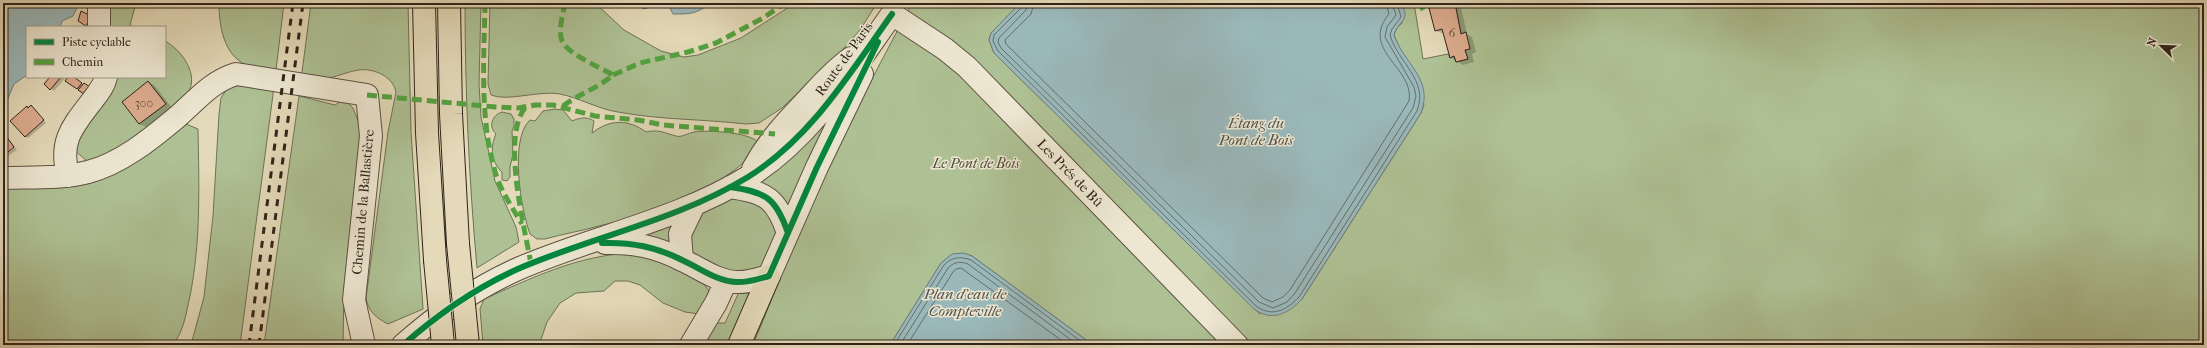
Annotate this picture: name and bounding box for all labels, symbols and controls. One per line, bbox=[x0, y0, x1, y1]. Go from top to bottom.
street label: Route de Paris bbox=[811, 19, 877, 99]
legend bbox=[26, 26, 166, 78]
house number: 6 bbox=[1449, 26, 1456, 40]
north arrow bbox=[2141, 26, 2181, 66]
text: Piste cyclable bbox=[62, 35, 131, 49]
text: N bbox=[2145, 35, 2160, 49]
text: Chemin bbox=[62, 55, 103, 69]
house number: 300 bbox=[135, 96, 153, 110]
water label: Étang du Pont de Bois bbox=[1218, 114, 1294, 149]
street label: Chemin de la Ballastière bbox=[348, 129, 378, 275]
street label: Les Prés de Bû bbox=[1033, 136, 1107, 210]
park label: Le Pont de Bois bbox=[932, 155, 1020, 172]
water label: Plan d'eau de Compteville bbox=[923, 285, 1007, 320]

